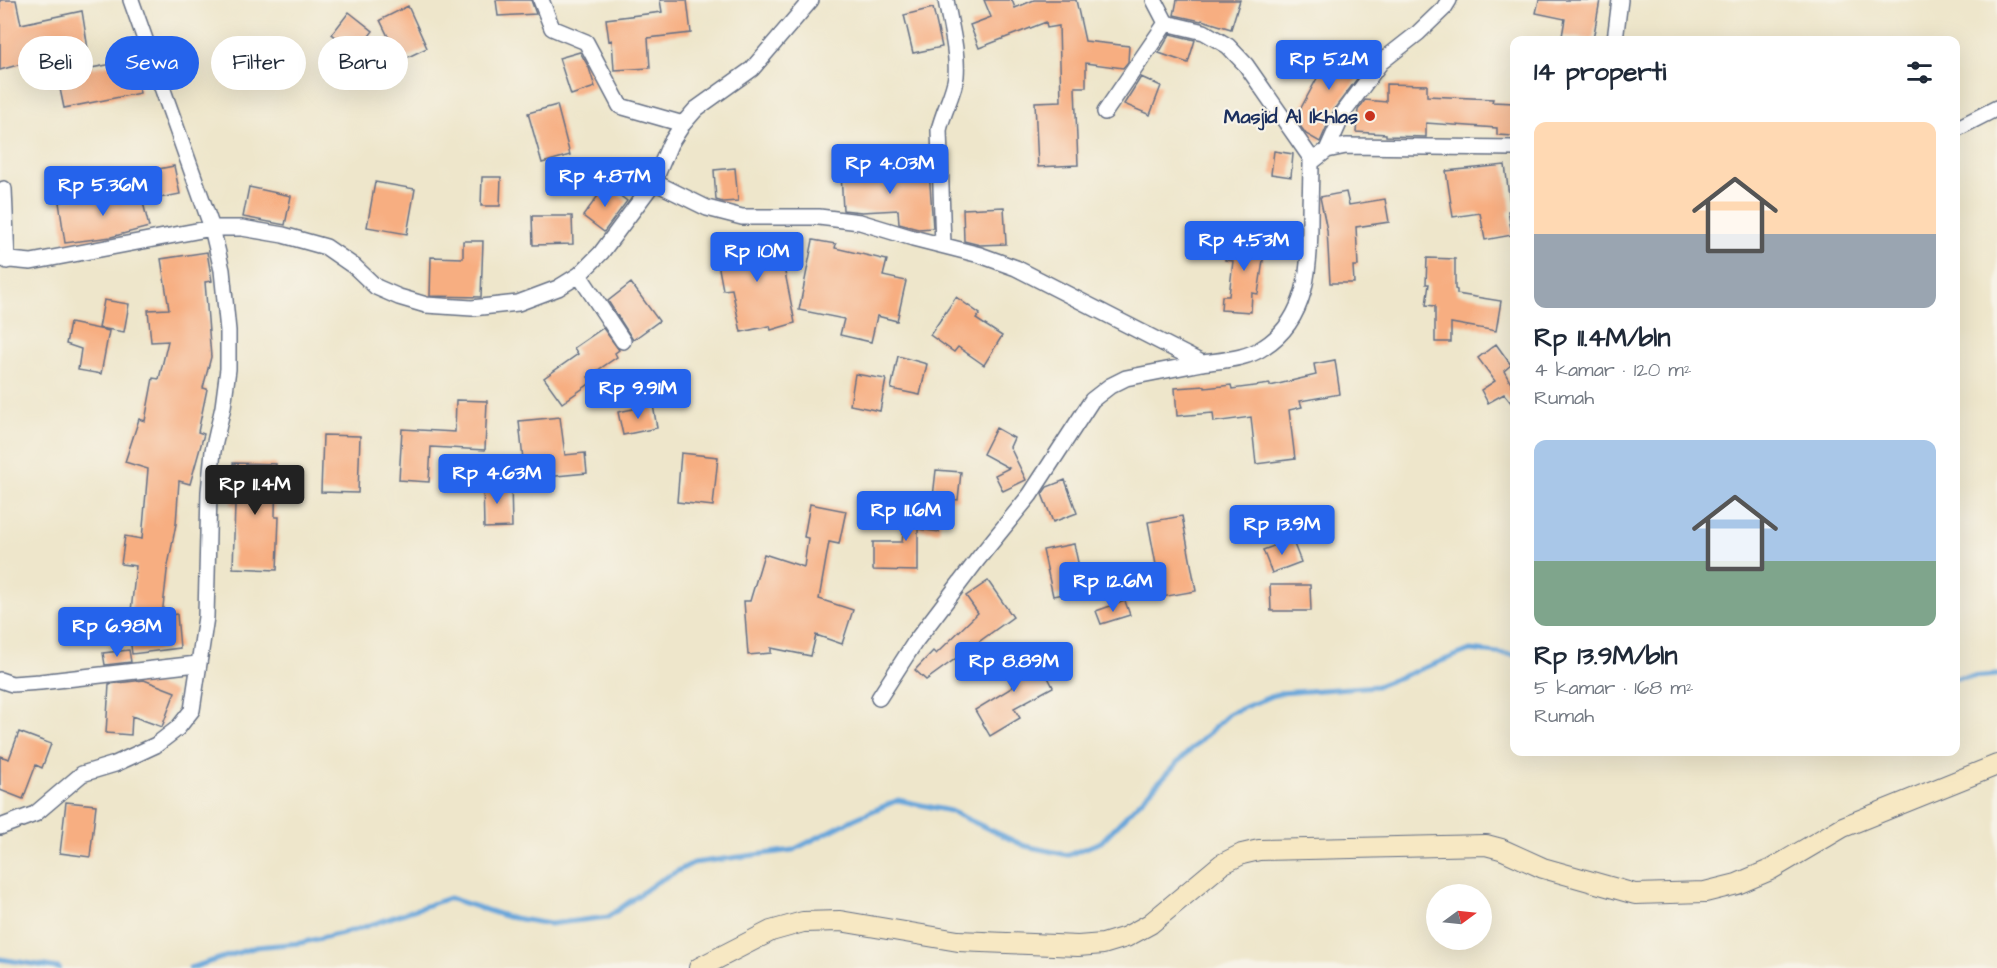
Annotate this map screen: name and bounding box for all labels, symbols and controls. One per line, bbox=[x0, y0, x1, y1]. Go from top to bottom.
chip: Beli bbox=[18, 36, 93, 90]
chip: Sewa bbox=[105, 36, 199, 90]
chip: Filter bbox=[211, 36, 306, 90]
chip: Baru bbox=[318, 36, 408, 90]
pin: Rp 5.2M bbox=[1274, 40, 1384, 91]
text: Rp 5.2M bbox=[1290, 45, 1368, 73]
text: 14 properti bbox=[1534, 54, 1666, 90]
icon: filters bbox=[1903, 56, 1936, 89]
place label: Masjid Al Ikhlas bbox=[1224, 103, 1358, 131]
marker: Masjid Al Ikhlas bbox=[1363, 109, 1377, 123]
pin: Rp 4.03M bbox=[828, 144, 952, 195]
text: Rp 4.03M bbox=[845, 149, 935, 177]
pin: Rp 4.87M bbox=[543, 157, 667, 208]
icon: home bbox=[1681, 161, 1789, 269]
text: Rp 4.87M bbox=[559, 162, 651, 190]
pin: Rp 5.36M bbox=[41, 166, 165, 217]
text: Rp 5.36M bbox=[58, 171, 148, 199]
pin: Rp 4.53M bbox=[1182, 221, 1306, 272]
text: Rp 4.53M bbox=[1199, 226, 1289, 254]
pin: Rp 10M bbox=[708, 232, 806, 283]
text: Rp 10M bbox=[724, 237, 790, 265]
text: Rp 11.4M/bln bbox=[1534, 320, 1670, 356]
text: 4 kamar · 120 m² bbox=[1534, 356, 1691, 384]
pin: Rp 9.91M bbox=[576, 369, 700, 420]
text: Rp 9.91M bbox=[599, 374, 677, 402]
text: Rumah bbox=[1534, 384, 1594, 412]
pin: Rp 4.63M bbox=[435, 454, 559, 505]
text: Rp 4.63M bbox=[452, 459, 542, 487]
pin: Rp 11.4M bbox=[193, 465, 317, 516]
text: Rp 11.4M bbox=[219, 470, 291, 498]
icon: home bbox=[1681, 479, 1789, 587]
pin: Rp 11.6M bbox=[844, 491, 968, 542]
text: Rp 11.6M bbox=[871, 496, 941, 524]
pin: Rp 13.9M bbox=[1220, 505, 1344, 556]
text: Rp 13.9M bbox=[1244, 510, 1320, 538]
pin: Rp 12.6M bbox=[1051, 562, 1175, 613]
text: Rp 12.6M bbox=[1073, 567, 1153, 595]
pin: Rp 6.98M bbox=[55, 607, 179, 658]
text: Rp 6.98M bbox=[72, 612, 162, 640]
text: Rp 13.9M/bln bbox=[1534, 638, 1677, 674]
pin: Rp 8.89M bbox=[952, 642, 1076, 693]
text: Rp 8.89M bbox=[969, 647, 1059, 675]
text: 5 kamar · 168 m² bbox=[1534, 674, 1693, 702]
text: Rumah bbox=[1534, 702, 1594, 730]
north arrow bbox=[1426, 884, 1492, 950]
map controls bbox=[1426, 884, 1492, 950]

